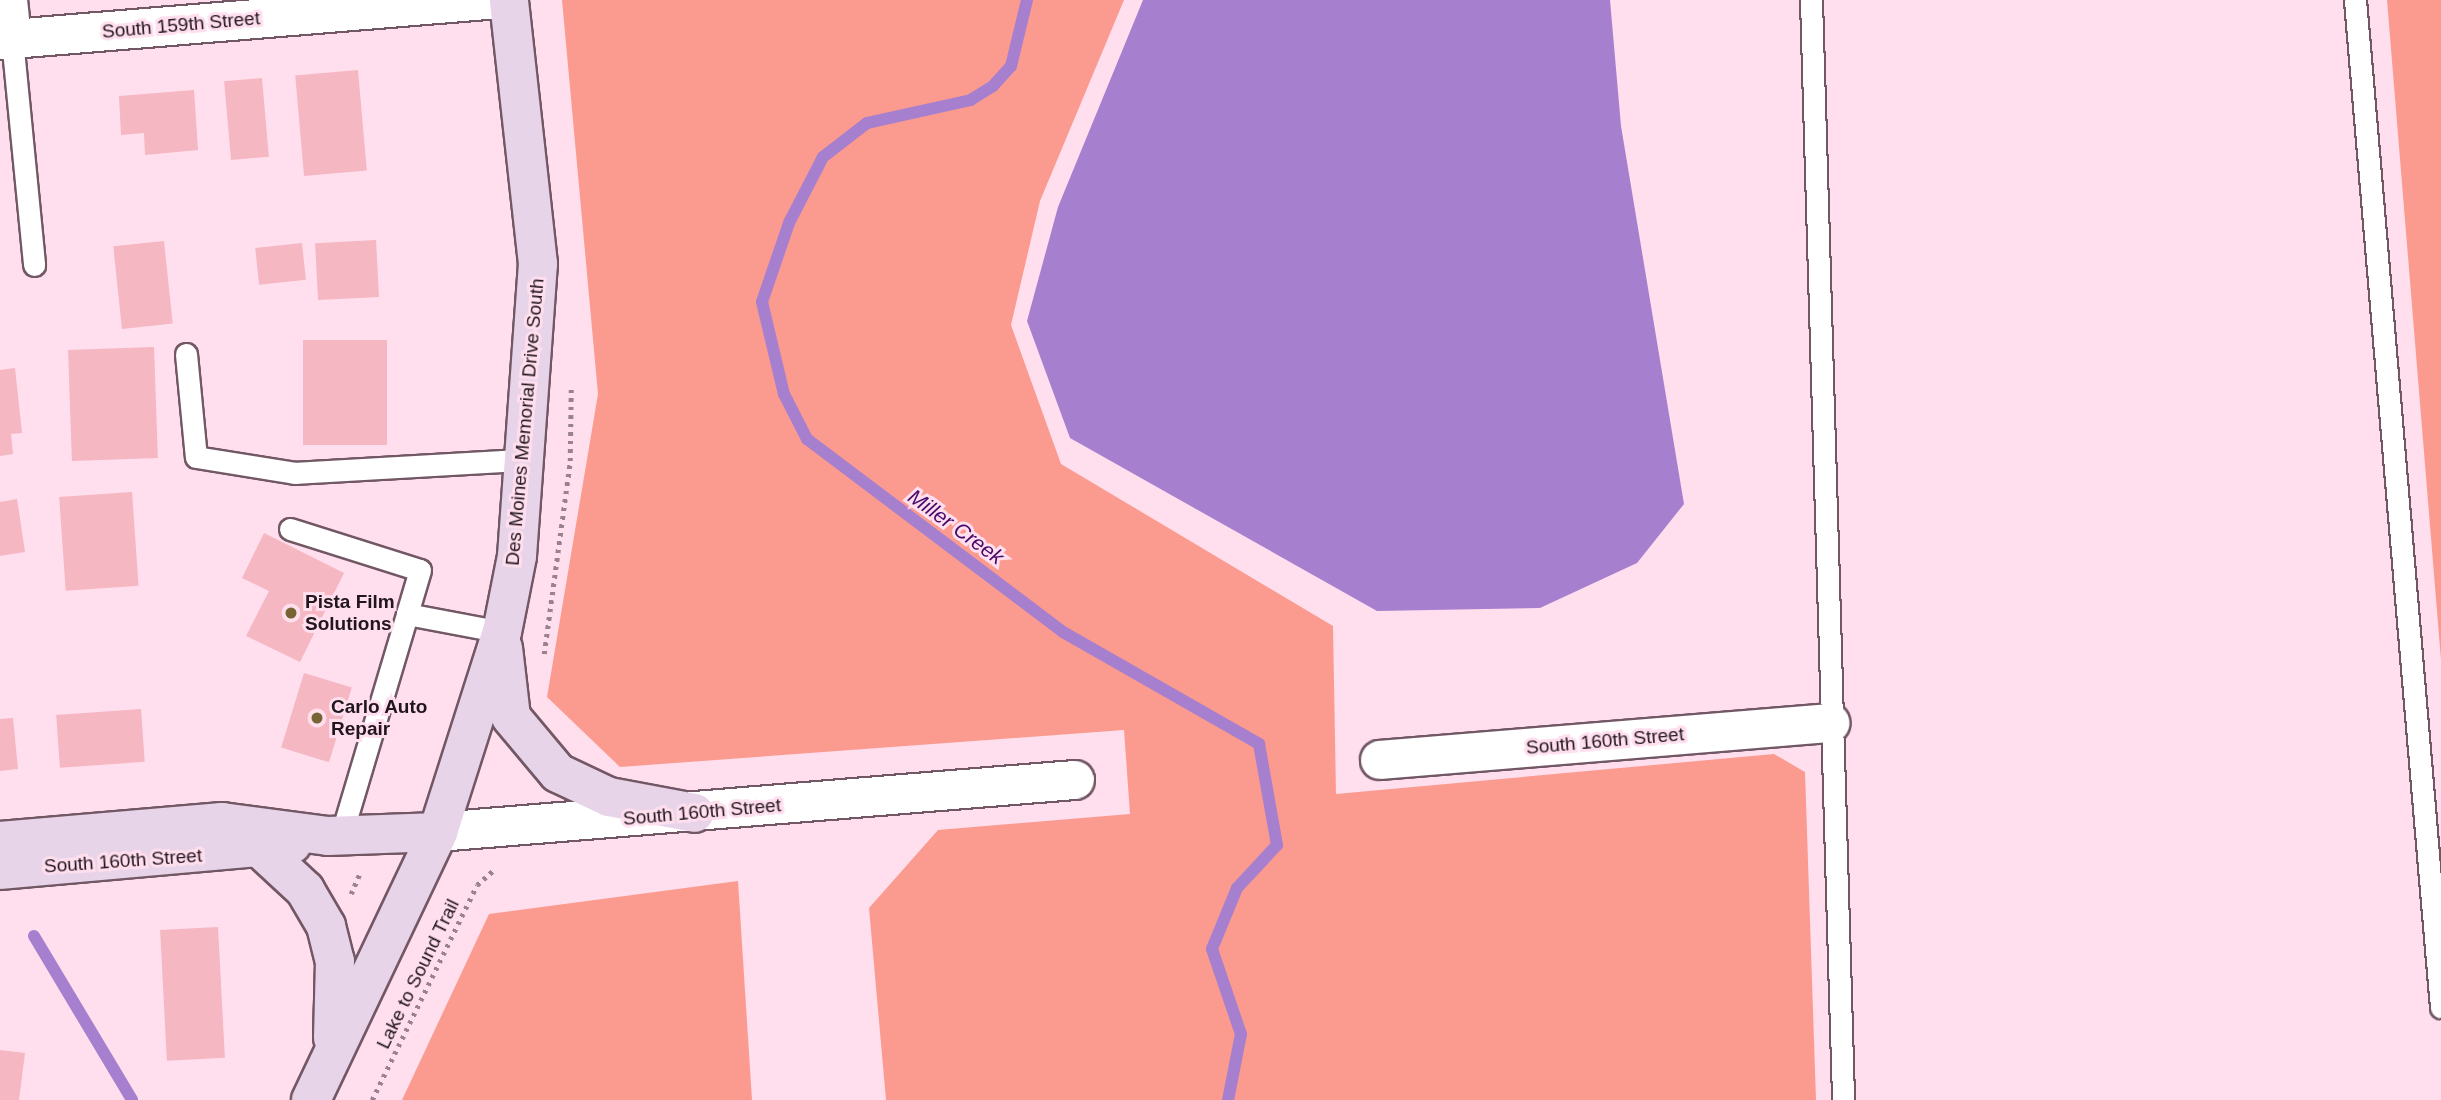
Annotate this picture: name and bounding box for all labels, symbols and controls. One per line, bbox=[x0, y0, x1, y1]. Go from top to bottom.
street label: South 159th Street bbox=[101, 7, 261, 43]
street label: Des Moines Memorial Drive South bbox=[501, 277, 549, 567]
water label: Miller Creek bbox=[903, 484, 1009, 570]
place label: Pista Film Solutions bbox=[305, 591, 395, 635]
marker: Pista Film Solutions bbox=[283, 605, 299, 621]
place label: Carlo Auto Repair bbox=[331, 696, 428, 740]
marker: Carlo Auto Repair bbox=[309, 710, 325, 726]
street label: South 160th Street bbox=[1525, 723, 1685, 759]
street label: South 160th Street bbox=[622, 794, 782, 830]
street label: South 160th Street bbox=[43, 844, 203, 878]
street label: Lake to Sound Trail bbox=[372, 895, 464, 1053]

